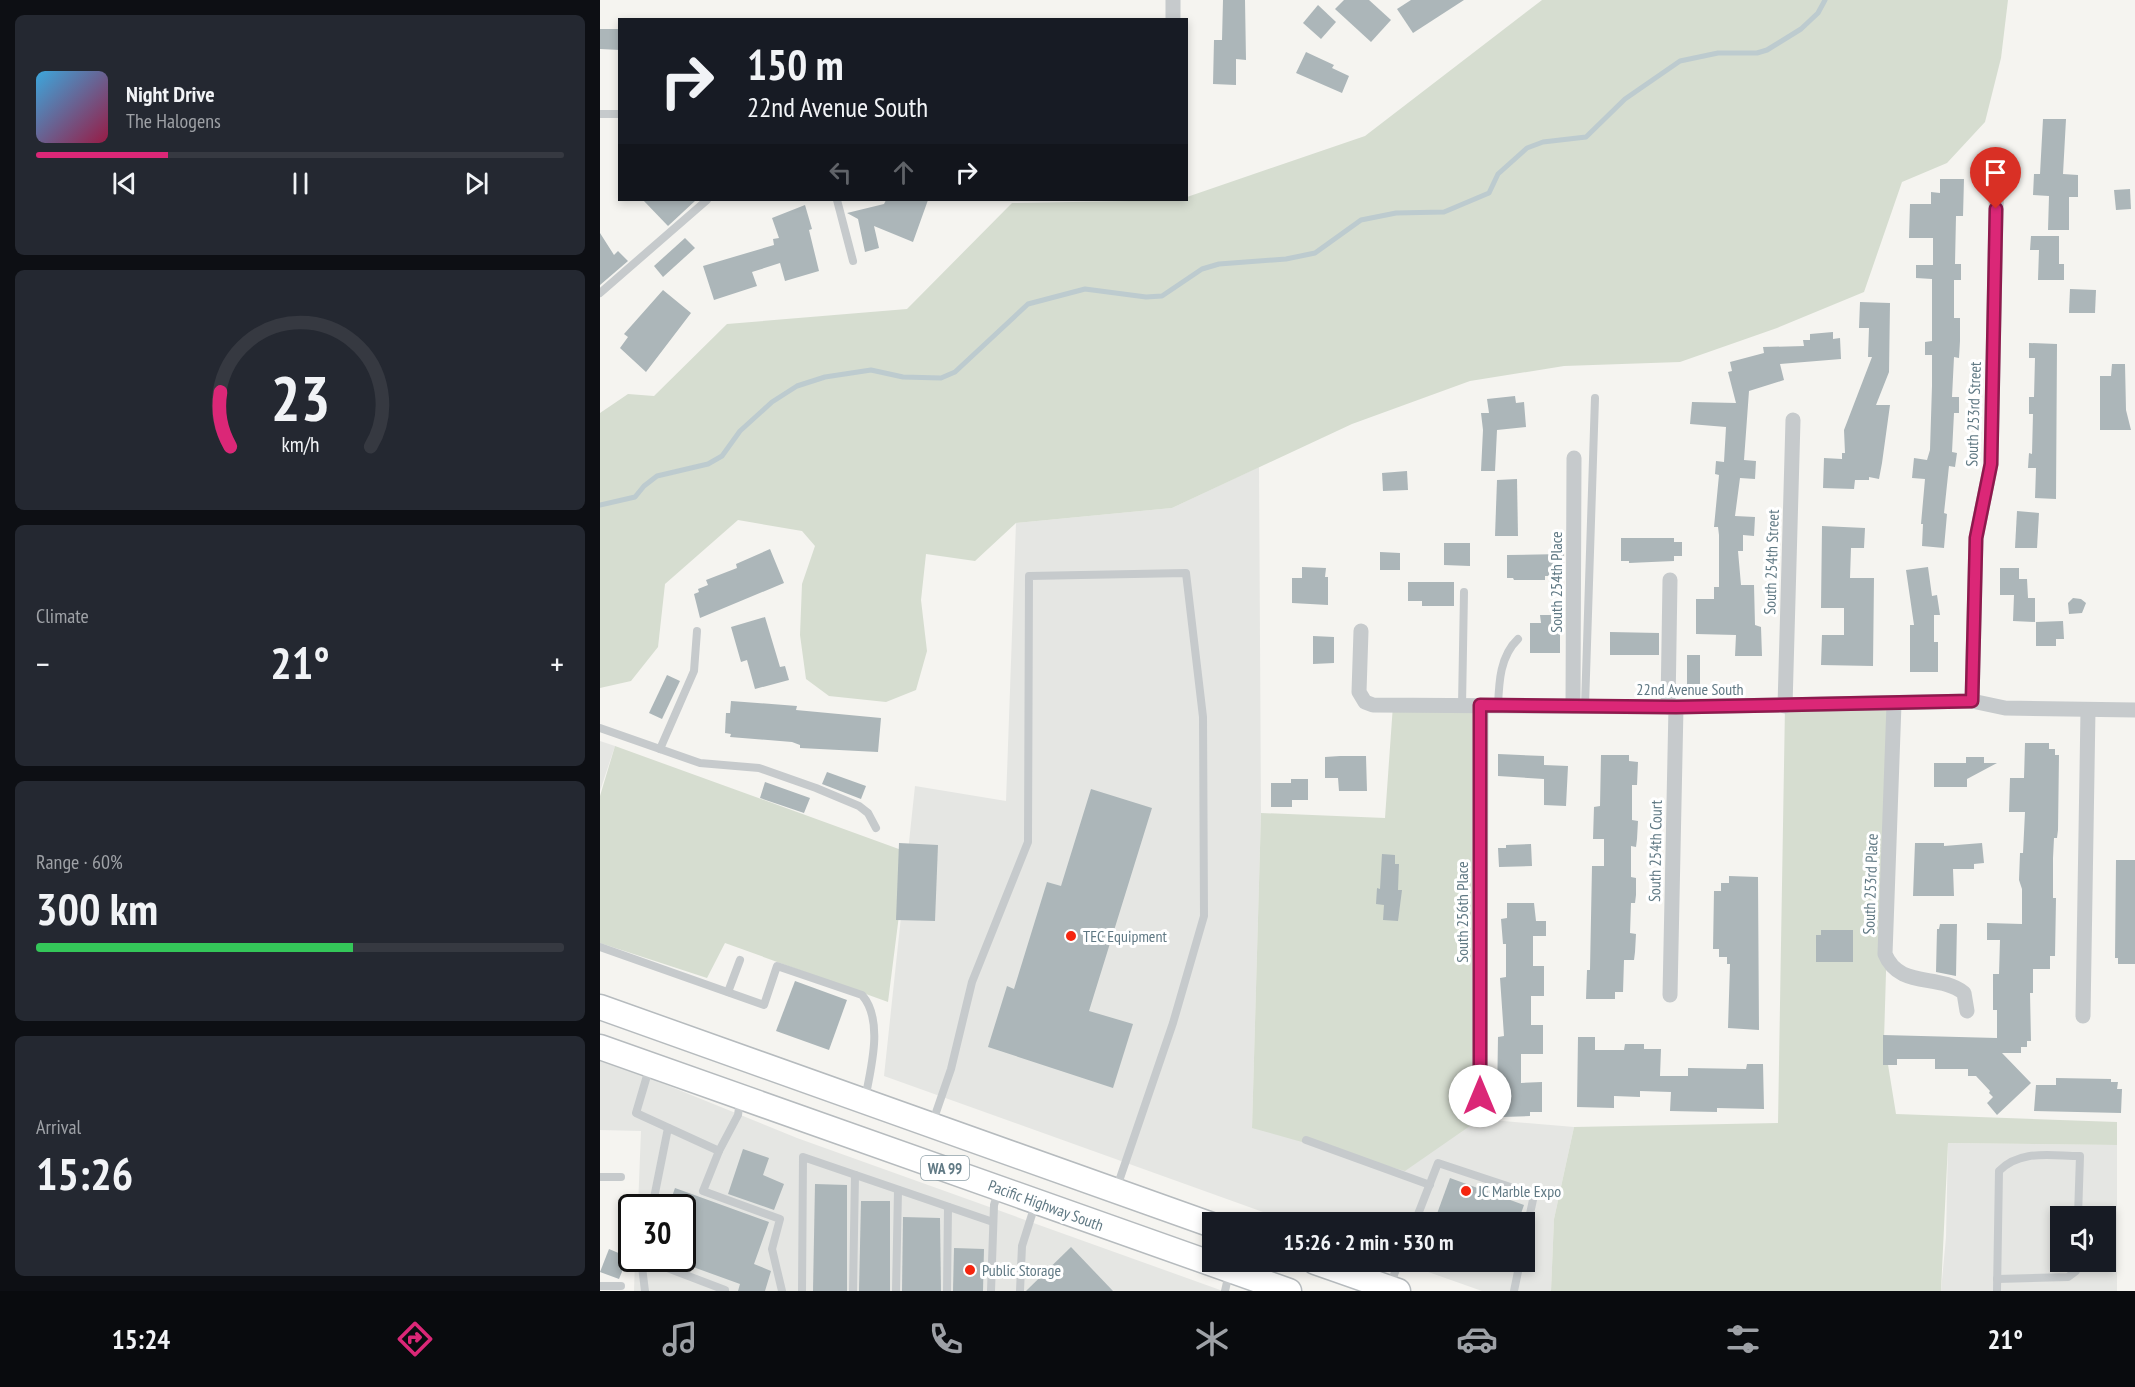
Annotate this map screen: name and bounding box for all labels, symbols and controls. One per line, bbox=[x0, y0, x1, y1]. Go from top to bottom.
text: 150 m bbox=[747, 37, 844, 92]
icon: right bbox=[648, 42, 726, 120]
text: Night Drive bbox=[126, 80, 215, 108]
text: 22nd Avenue South bbox=[747, 90, 928, 124]
text: The Halogens bbox=[126, 108, 221, 134]
pin bbox=[1970, 147, 2021, 209]
icon: left bbox=[824, 156, 857, 189]
icon: ahead bbox=[887, 156, 920, 189]
icon: right bbox=[950, 156, 983, 189]
icon: arrive bbox=[1979, 156, 2012, 189]
icon: previous bbox=[108, 167, 141, 200]
icon: pause bbox=[284, 167, 317, 200]
icon: next bbox=[460, 167, 493, 200]
text: 23 bbox=[270, 357, 330, 438]
street label: South 253rd Street bbox=[1961, 361, 1985, 467]
text: km/h bbox=[281, 431, 319, 459]
street label: South 254th Street bbox=[1759, 509, 1783, 615]
street label: South 254th Place bbox=[1546, 531, 1566, 633]
text: Climate bbox=[36, 603, 89, 629]
text: 21° bbox=[270, 633, 330, 691]
text: − bbox=[36, 642, 50, 685]
text: + bbox=[550, 642, 564, 685]
street label: 22nd Avenue South bbox=[1636, 679, 1744, 699]
street label: South 254th Court bbox=[1644, 799, 1666, 902]
street label: South 253rd Place bbox=[1858, 833, 1882, 935]
text: Range · 60% bbox=[36, 849, 123, 875]
street label: South 256th Place bbox=[1452, 861, 1472, 963]
text: 300 km bbox=[36, 879, 158, 937]
place label: TEC Equipment bbox=[1083, 926, 1167, 946]
marker: TEC Equipment bbox=[1064, 929, 1078, 943]
position arrow bbox=[1448, 1064, 1512, 1128]
text: Arrival bbox=[36, 1114, 81, 1140]
text: 15:26 bbox=[36, 1144, 133, 1202]
road number: WA 99 bbox=[921, 1156, 969, 1180]
street label: Pacific Highway South bbox=[986, 1175, 1106, 1235]
place label: JC Marble Expo bbox=[1477, 1181, 1561, 1201]
marker: JC Marble Expo bbox=[1459, 1184, 1473, 1198]
speed limit sign: 30 bbox=[618, 1194, 696, 1272]
map controls bbox=[2050, 1206, 2116, 1272]
button: sound bbox=[2050, 1206, 2116, 1272]
text: 15:26 · 2 min · 530 m bbox=[1283, 1228, 1454, 1256]
place label: Public Storage bbox=[982, 1260, 1061, 1280]
marker: Public Storage bbox=[963, 1263, 977, 1277]
icon: directions bbox=[394, 1318, 436, 1360]
icon: music bbox=[659, 1318, 701, 1360]
icon: phone bbox=[925, 1318, 967, 1360]
icon: climate bbox=[1191, 1318, 1233, 1360]
icon: car bbox=[1456, 1318, 1498, 1360]
icon: filters bbox=[1722, 1318, 1764, 1360]
text: 15:24 bbox=[112, 1322, 170, 1356]
text: 21° bbox=[1987, 1322, 2023, 1356]

